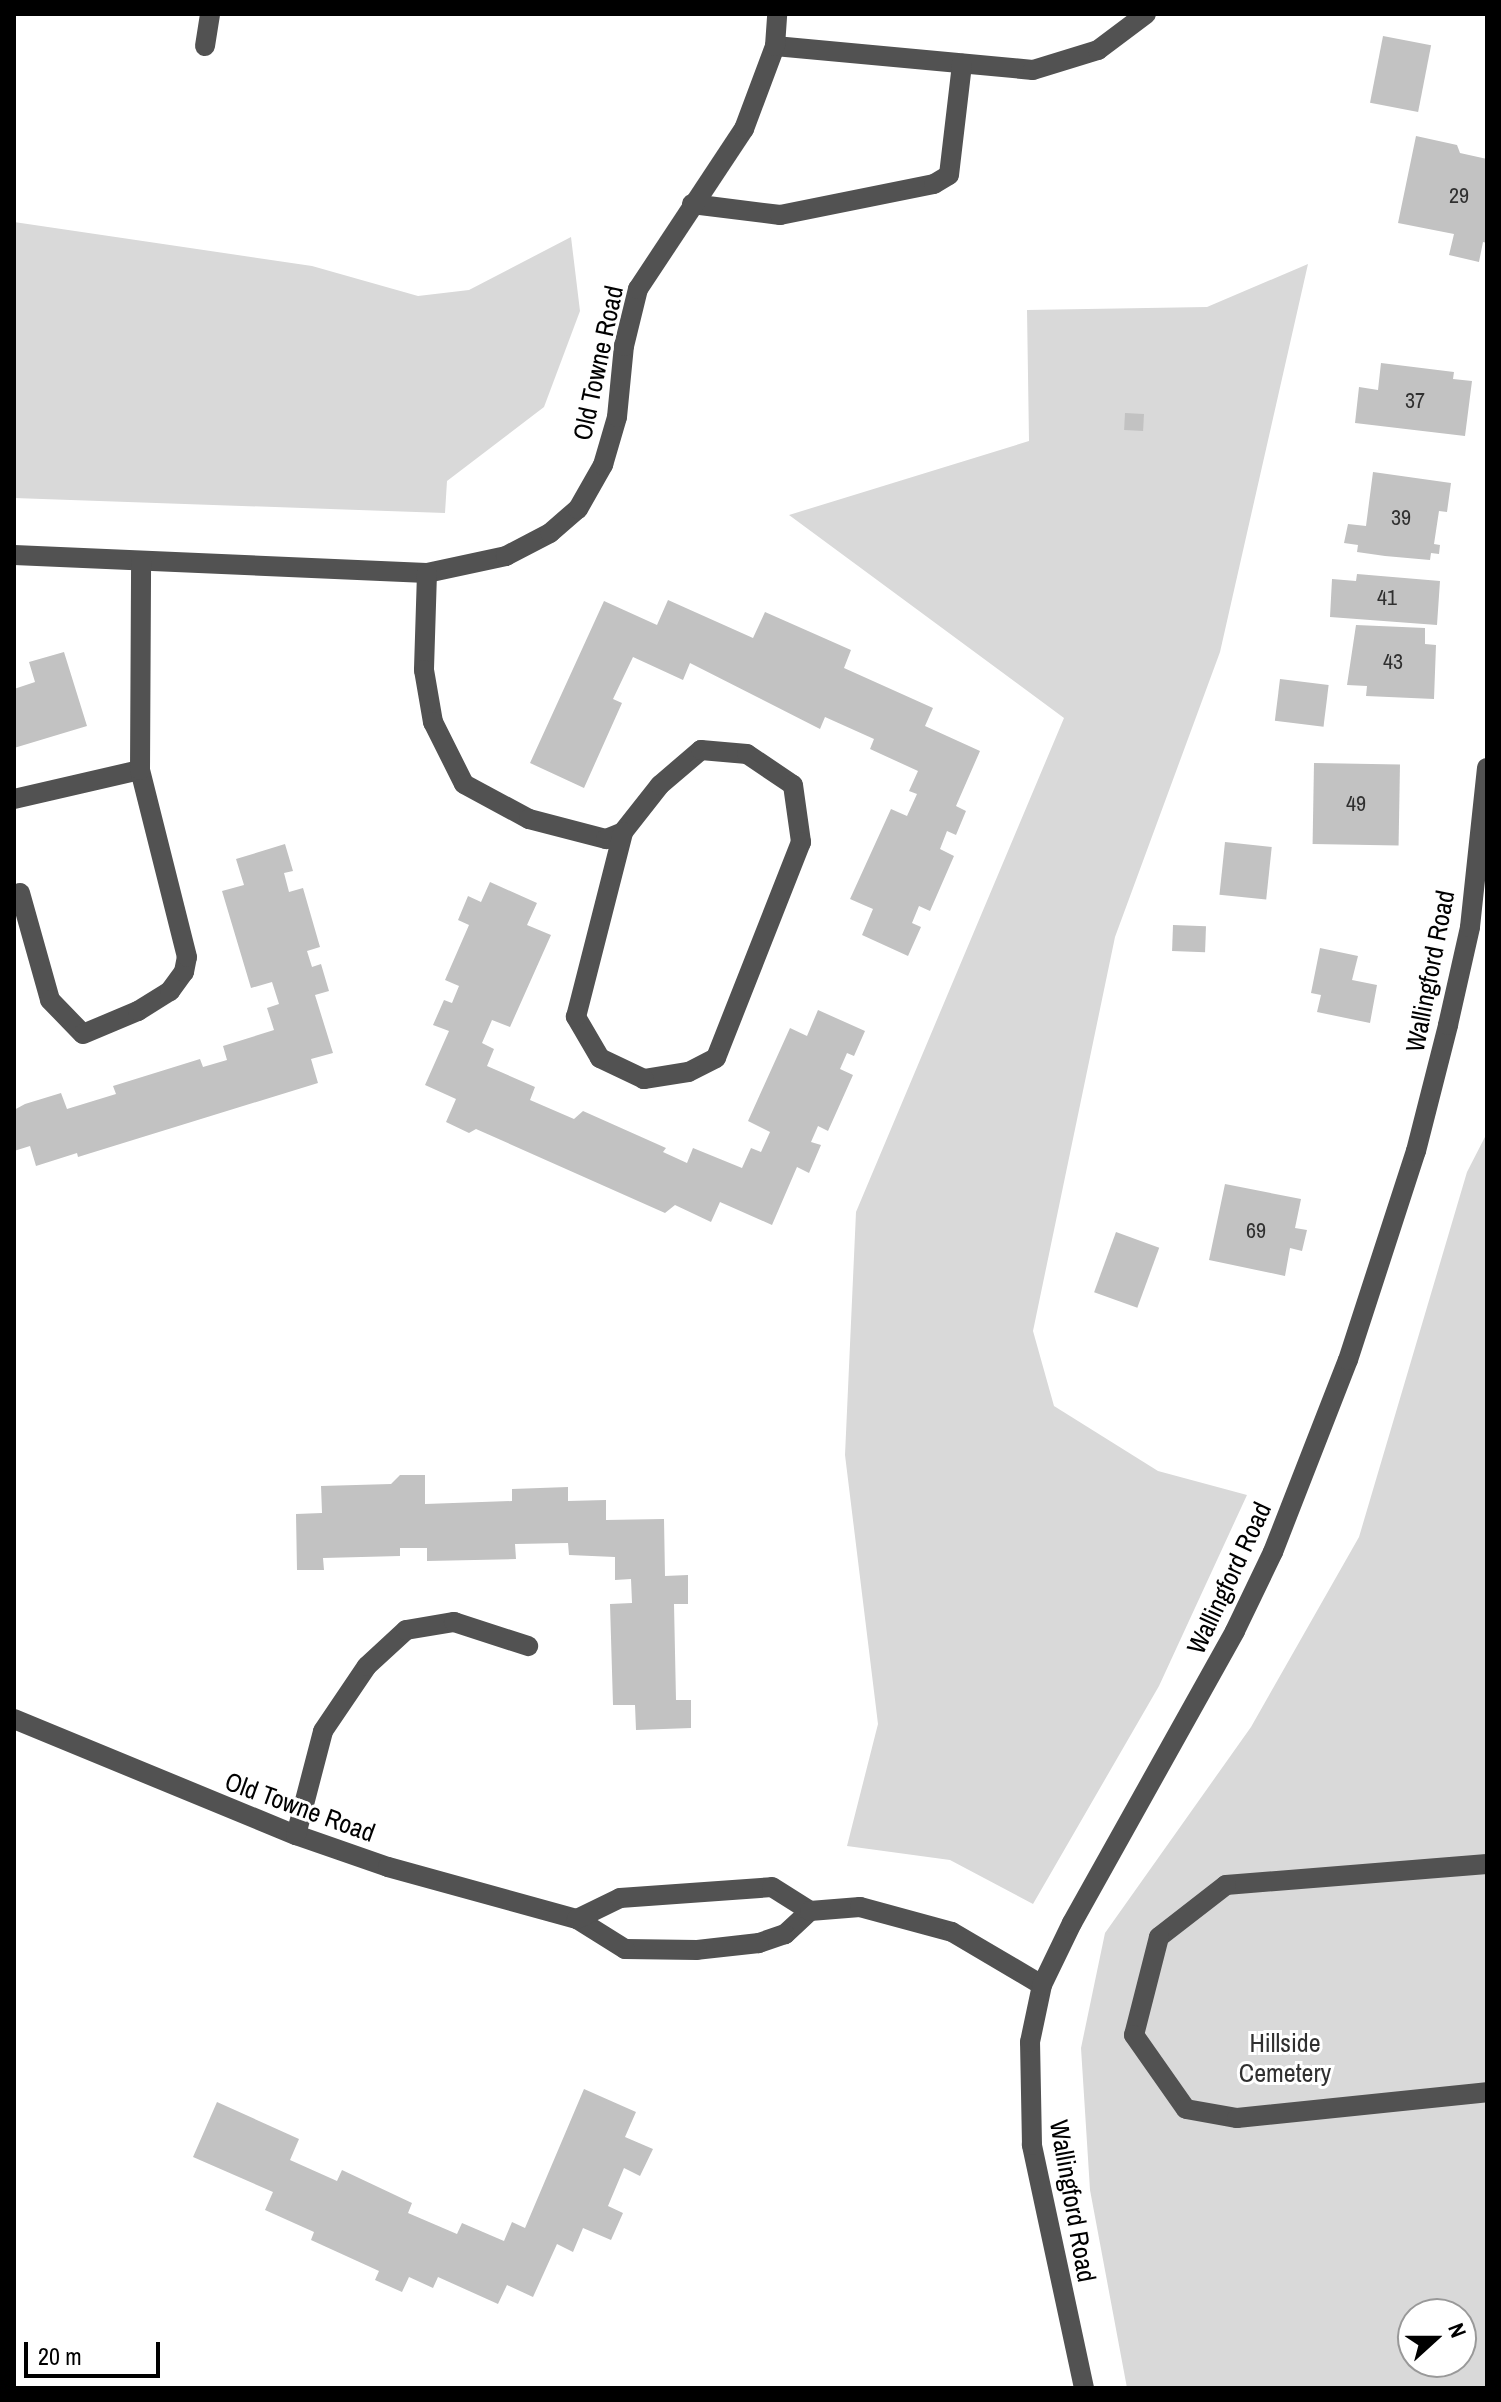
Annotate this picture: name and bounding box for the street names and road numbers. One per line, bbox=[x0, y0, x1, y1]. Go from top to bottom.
street label: Old Towne Road bbox=[566, 283, 630, 443]
street label: Wallingford Road bbox=[1399, 888, 1461, 1054]
street label: Wallingford Road bbox=[1180, 1497, 1278, 1659]
street label: Old Towne Road bbox=[221, 1765, 379, 1849]
street label: Wallingford Road bbox=[1043, 2118, 1103, 2284]

